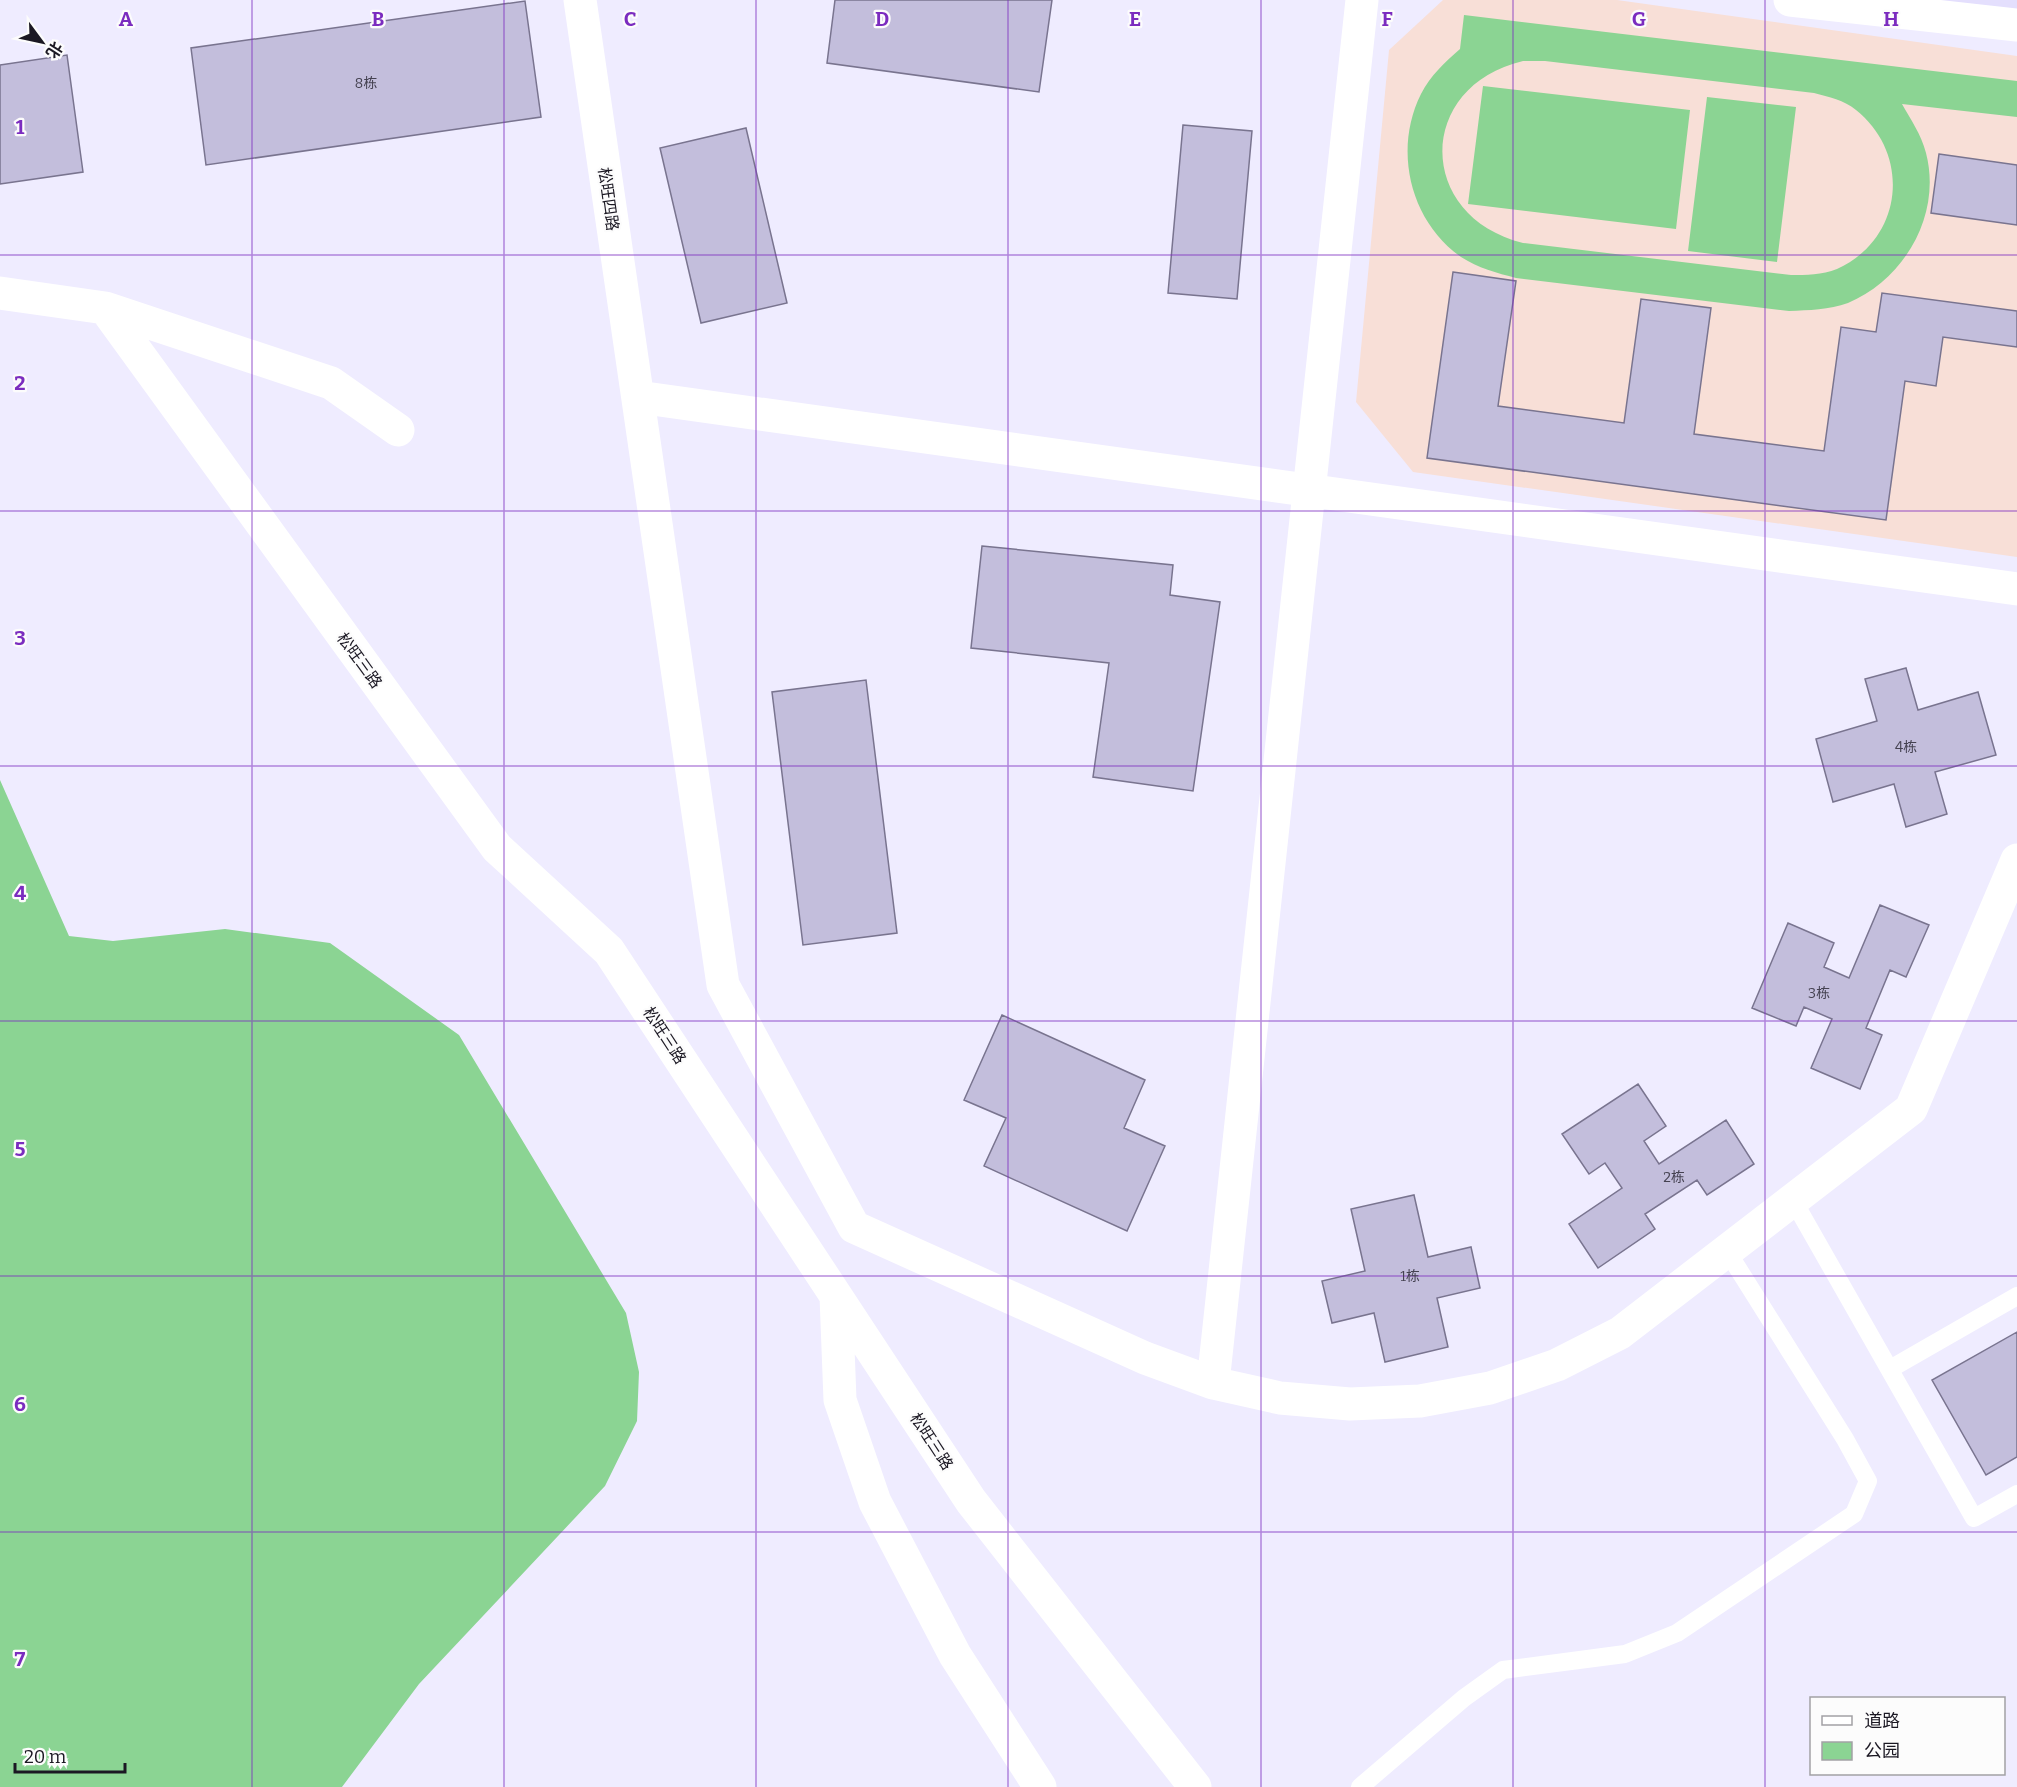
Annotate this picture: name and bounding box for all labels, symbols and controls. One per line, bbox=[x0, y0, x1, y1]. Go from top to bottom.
text: A bbox=[119, 7, 134, 31]
text: B bbox=[372, 7, 385, 31]
text: C bbox=[624, 7, 636, 31]
text: D bbox=[875, 7, 889, 31]
text: E bbox=[1129, 7, 1141, 31]
text: F bbox=[1381, 7, 1393, 31]
text: G bbox=[1632, 7, 1646, 31]
text: H bbox=[1883, 7, 1899, 31]
north arrow bbox=[12, 12, 72, 72]
text: 北 bbox=[42, 38, 66, 62]
house number: 8栋 bbox=[355, 75, 377, 92]
text: 1 bbox=[16, 115, 25, 139]
street label: 松旺四路 bbox=[595, 166, 622, 232]
text: 2 bbox=[14, 371, 26, 395]
text: 3 bbox=[14, 626, 26, 650]
street label: 松旺三路 bbox=[333, 629, 386, 692]
house number: 4栋 bbox=[1895, 739, 1917, 756]
text: 4 bbox=[14, 881, 26, 905]
house number: 3栋 bbox=[1808, 985, 1830, 1002]
street label: 松旺三路 bbox=[639, 1003, 690, 1067]
text: 5 bbox=[15, 1137, 26, 1161]
house number: 2栋 bbox=[1663, 1169, 1685, 1186]
house number: 1栋 bbox=[1400, 1268, 1420, 1285]
text: 6 bbox=[14, 1392, 26, 1416]
street label: 松旺三路 bbox=[906, 1409, 957, 1473]
text: 7 bbox=[15, 1647, 26, 1671]
legend bbox=[1810, 1697, 2005, 1775]
text: 道路 bbox=[1864, 1710, 1900, 1732]
scale bar bbox=[15, 1736, 124, 1774]
text: 公园 bbox=[1864, 1740, 1900, 1762]
text: 20 m bbox=[24, 1746, 66, 1768]

